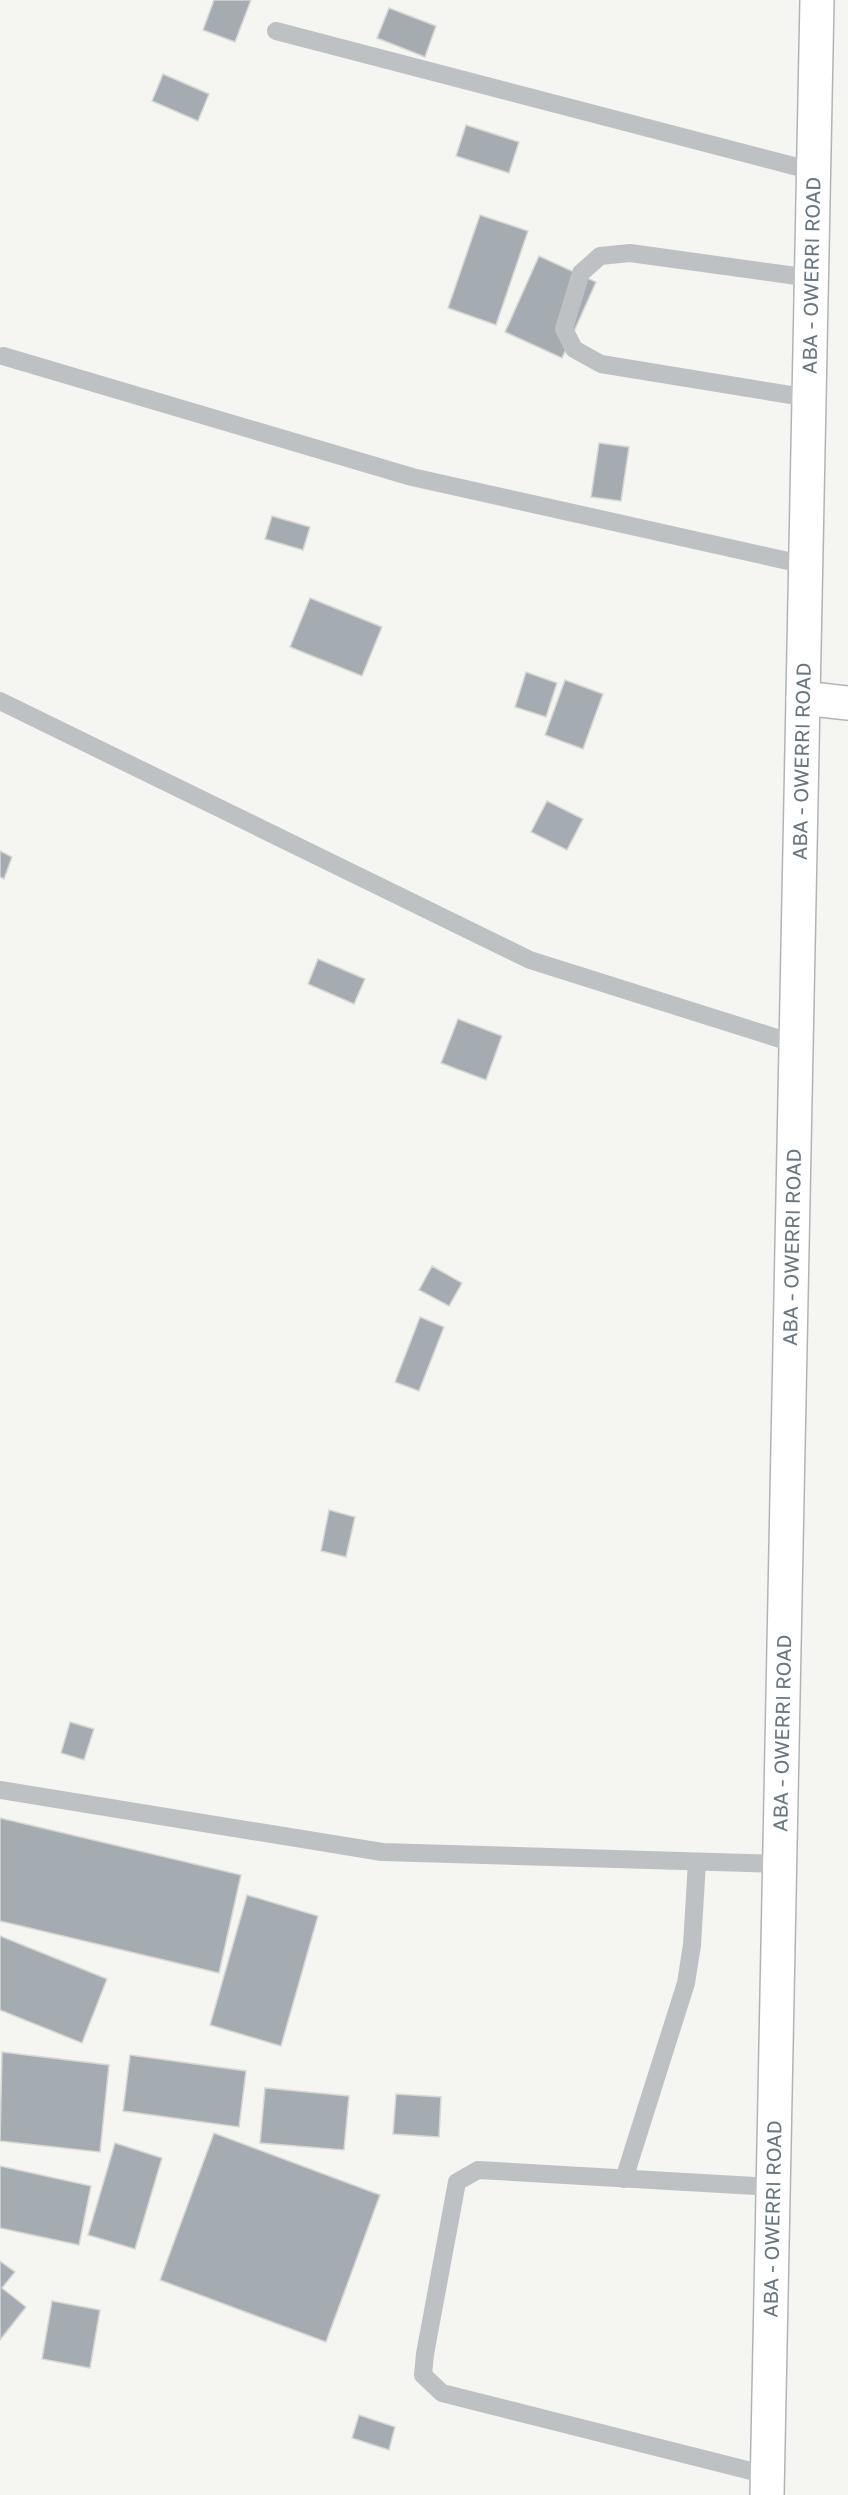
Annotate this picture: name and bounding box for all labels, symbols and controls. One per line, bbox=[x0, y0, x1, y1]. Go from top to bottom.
street label: ABA - OWERRI ROAD bbox=[797, 177, 824, 374]
street label: ABA - OWERRI ROAD bbox=[787, 662, 815, 860]
street label: ABA - OWERRI ROAD bbox=[777, 1148, 805, 1346]
street label: ABA - OWERRI ROAD bbox=[767, 1634, 795, 1832]
street label: ABA - OWERRI ROAD bbox=[758, 2120, 786, 2318]

